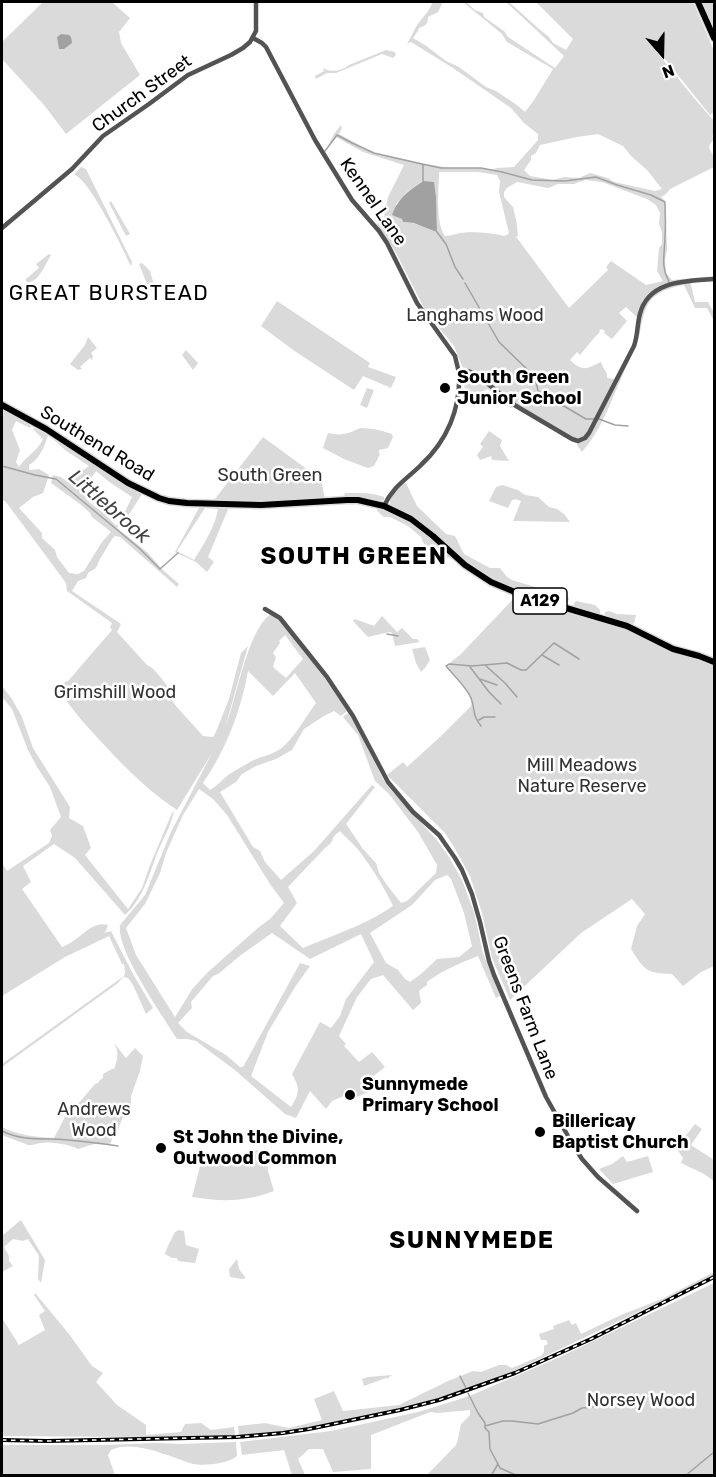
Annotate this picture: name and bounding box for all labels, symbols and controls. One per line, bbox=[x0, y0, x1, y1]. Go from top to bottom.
north arrow bbox=[632, 24, 692, 84]
street label: Church Street bbox=[88, 51, 196, 137]
text: N bbox=[660, 60, 677, 82]
street label: Kennel Lane bbox=[335, 154, 411, 250]
district label: GREAT BURSTEAD bbox=[9, 281, 209, 307]
park label: Langhams Wood bbox=[406, 305, 544, 327]
place label: South Green Junior School bbox=[457, 367, 582, 410]
marker: South Green Junior School bbox=[438, 381, 452, 395]
street label: Southend Road bbox=[36, 401, 158, 487]
water label: Littlebrook bbox=[63, 465, 155, 549]
park label: South Green bbox=[218, 465, 322, 487]
district label: SOUTH GREEN bbox=[261, 543, 447, 571]
road number: A129 bbox=[513, 588, 567, 614]
park label: Grimshill Wood bbox=[54, 682, 176, 704]
park label: Mill Meadows Nature Reserve bbox=[518, 755, 646, 798]
street label: Greens Farm Lane bbox=[488, 933, 562, 1083]
place label: Sunnymede Primary School bbox=[362, 1074, 499, 1116]
marker: Sunnymede Primary School bbox=[343, 1088, 357, 1102]
park label: Andrews Wood bbox=[57, 1099, 131, 1142]
place label: Billericay Baptist Church bbox=[552, 1111, 689, 1154]
marker: Billericay Baptist Church bbox=[533, 1125, 547, 1139]
place label: St John the Divine, Outwood Common bbox=[173, 1127, 343, 1170]
marker: St John the Divine, Outwood Common bbox=[154, 1141, 168, 1155]
district label: SUNNYMEDE bbox=[389, 1227, 555, 1255]
park label: Norsey Wood bbox=[587, 1390, 695, 1412]

